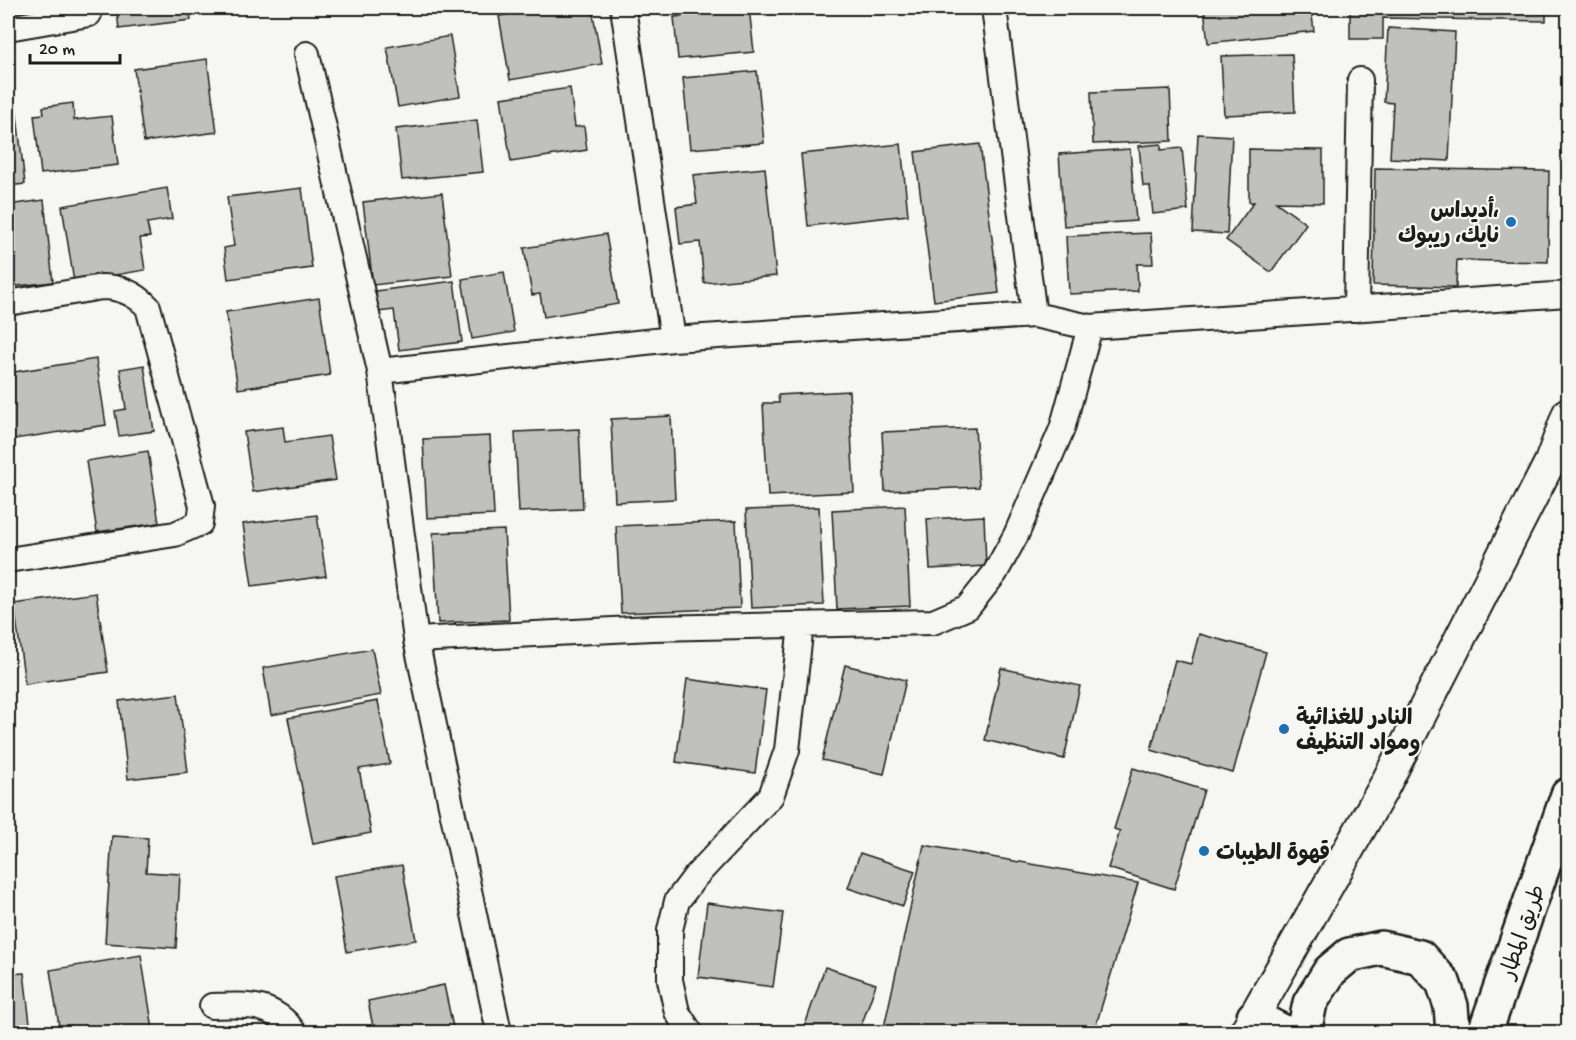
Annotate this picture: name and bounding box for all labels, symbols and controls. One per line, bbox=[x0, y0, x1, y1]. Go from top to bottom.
scale bar bbox=[30, 27, 120, 65]
text: 20 m bbox=[39, 40, 75, 61]
place label: أديداس، نايك، ريبوك bbox=[1398, 196, 1499, 251]
marker: أديداس، نايك، ريبوك bbox=[1504, 215, 1518, 229]
place label: النادر للغذائية ومواد التنظيف bbox=[1296, 706, 1421, 758]
marker: النادر للغذائية ومواد التنظيف bbox=[1277, 722, 1291, 736]
place label: قهوة الطيبات bbox=[1216, 840, 1330, 868]
marker: قهوة الطيبات bbox=[1197, 844, 1211, 858]
street label: طريق المطار bbox=[1496, 882, 1553, 985]

